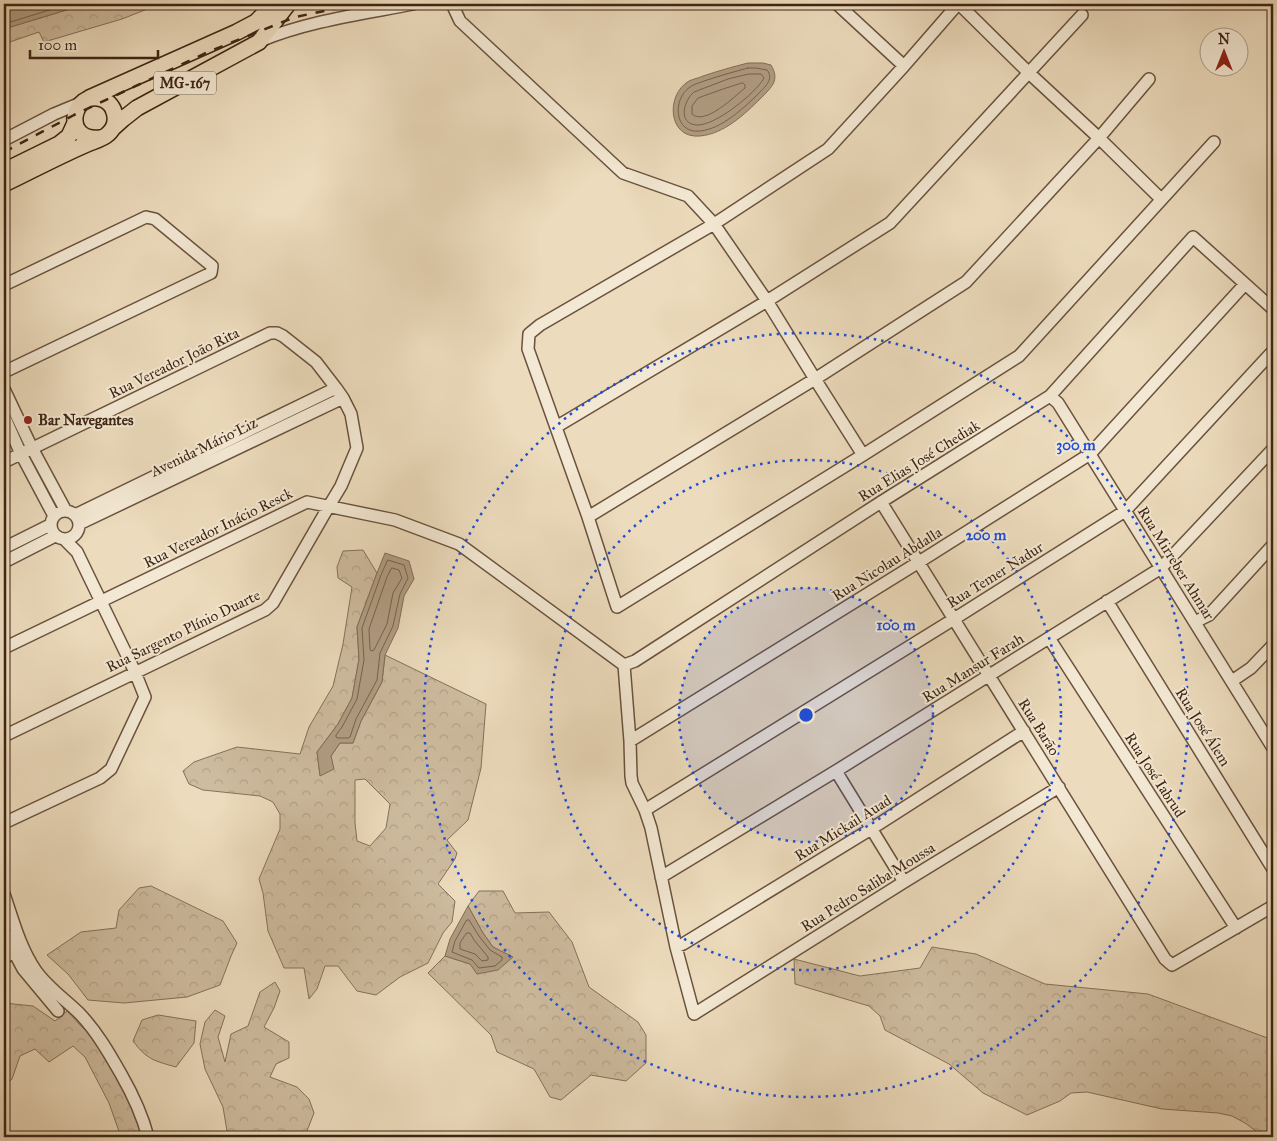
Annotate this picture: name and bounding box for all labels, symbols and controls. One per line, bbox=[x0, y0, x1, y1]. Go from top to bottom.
scale bar bbox=[30, 28, 158, 60]
north arrow bbox=[1200, 28, 1250, 78]
text: N bbox=[1218, 31, 1230, 48]
text: 100 m bbox=[38, 36, 78, 54]
road number: MG-167 bbox=[154, 72, 216, 95]
street label: Rua Vereador João Rita bbox=[106, 323, 243, 403]
place label: Bar Navegantes bbox=[38, 411, 134, 430]
street label: Avenida Mário Liz bbox=[147, 413, 260, 481]
marker: Bar Navegantes bbox=[22, 414, 34, 426]
street label: Rua Elias José Chediak bbox=[855, 416, 984, 507]
text: 300 m bbox=[1056, 436, 1096, 455]
street label: Rua Vereador Inácio Resck bbox=[141, 484, 295, 572]
street label: Rua Mirreber Ahmar bbox=[1134, 503, 1218, 623]
street label: Rua Nicolau Abdalla bbox=[829, 523, 946, 605]
text: 200 m bbox=[966, 526, 1007, 544]
street label: Rua Temer Nadur bbox=[943, 538, 1047, 612]
street label: Rua Sargento Plínio Duarte bbox=[103, 586, 263, 676]
text: 100 m bbox=[876, 616, 916, 634]
street label: Rua Mansur Farah bbox=[919, 629, 1028, 706]
street label: Rua José Álem bbox=[1171, 684, 1235, 771]
street label: Rua Barão bbox=[1014, 695, 1064, 759]
centre of rings bbox=[797, 706, 815, 724]
street label: Rua José Iabrud bbox=[1120, 729, 1189, 822]
street label: Rua Mickail Auad bbox=[791, 791, 895, 865]
street label: Rua Pedro Saliba Moussa bbox=[798, 838, 939, 936]

